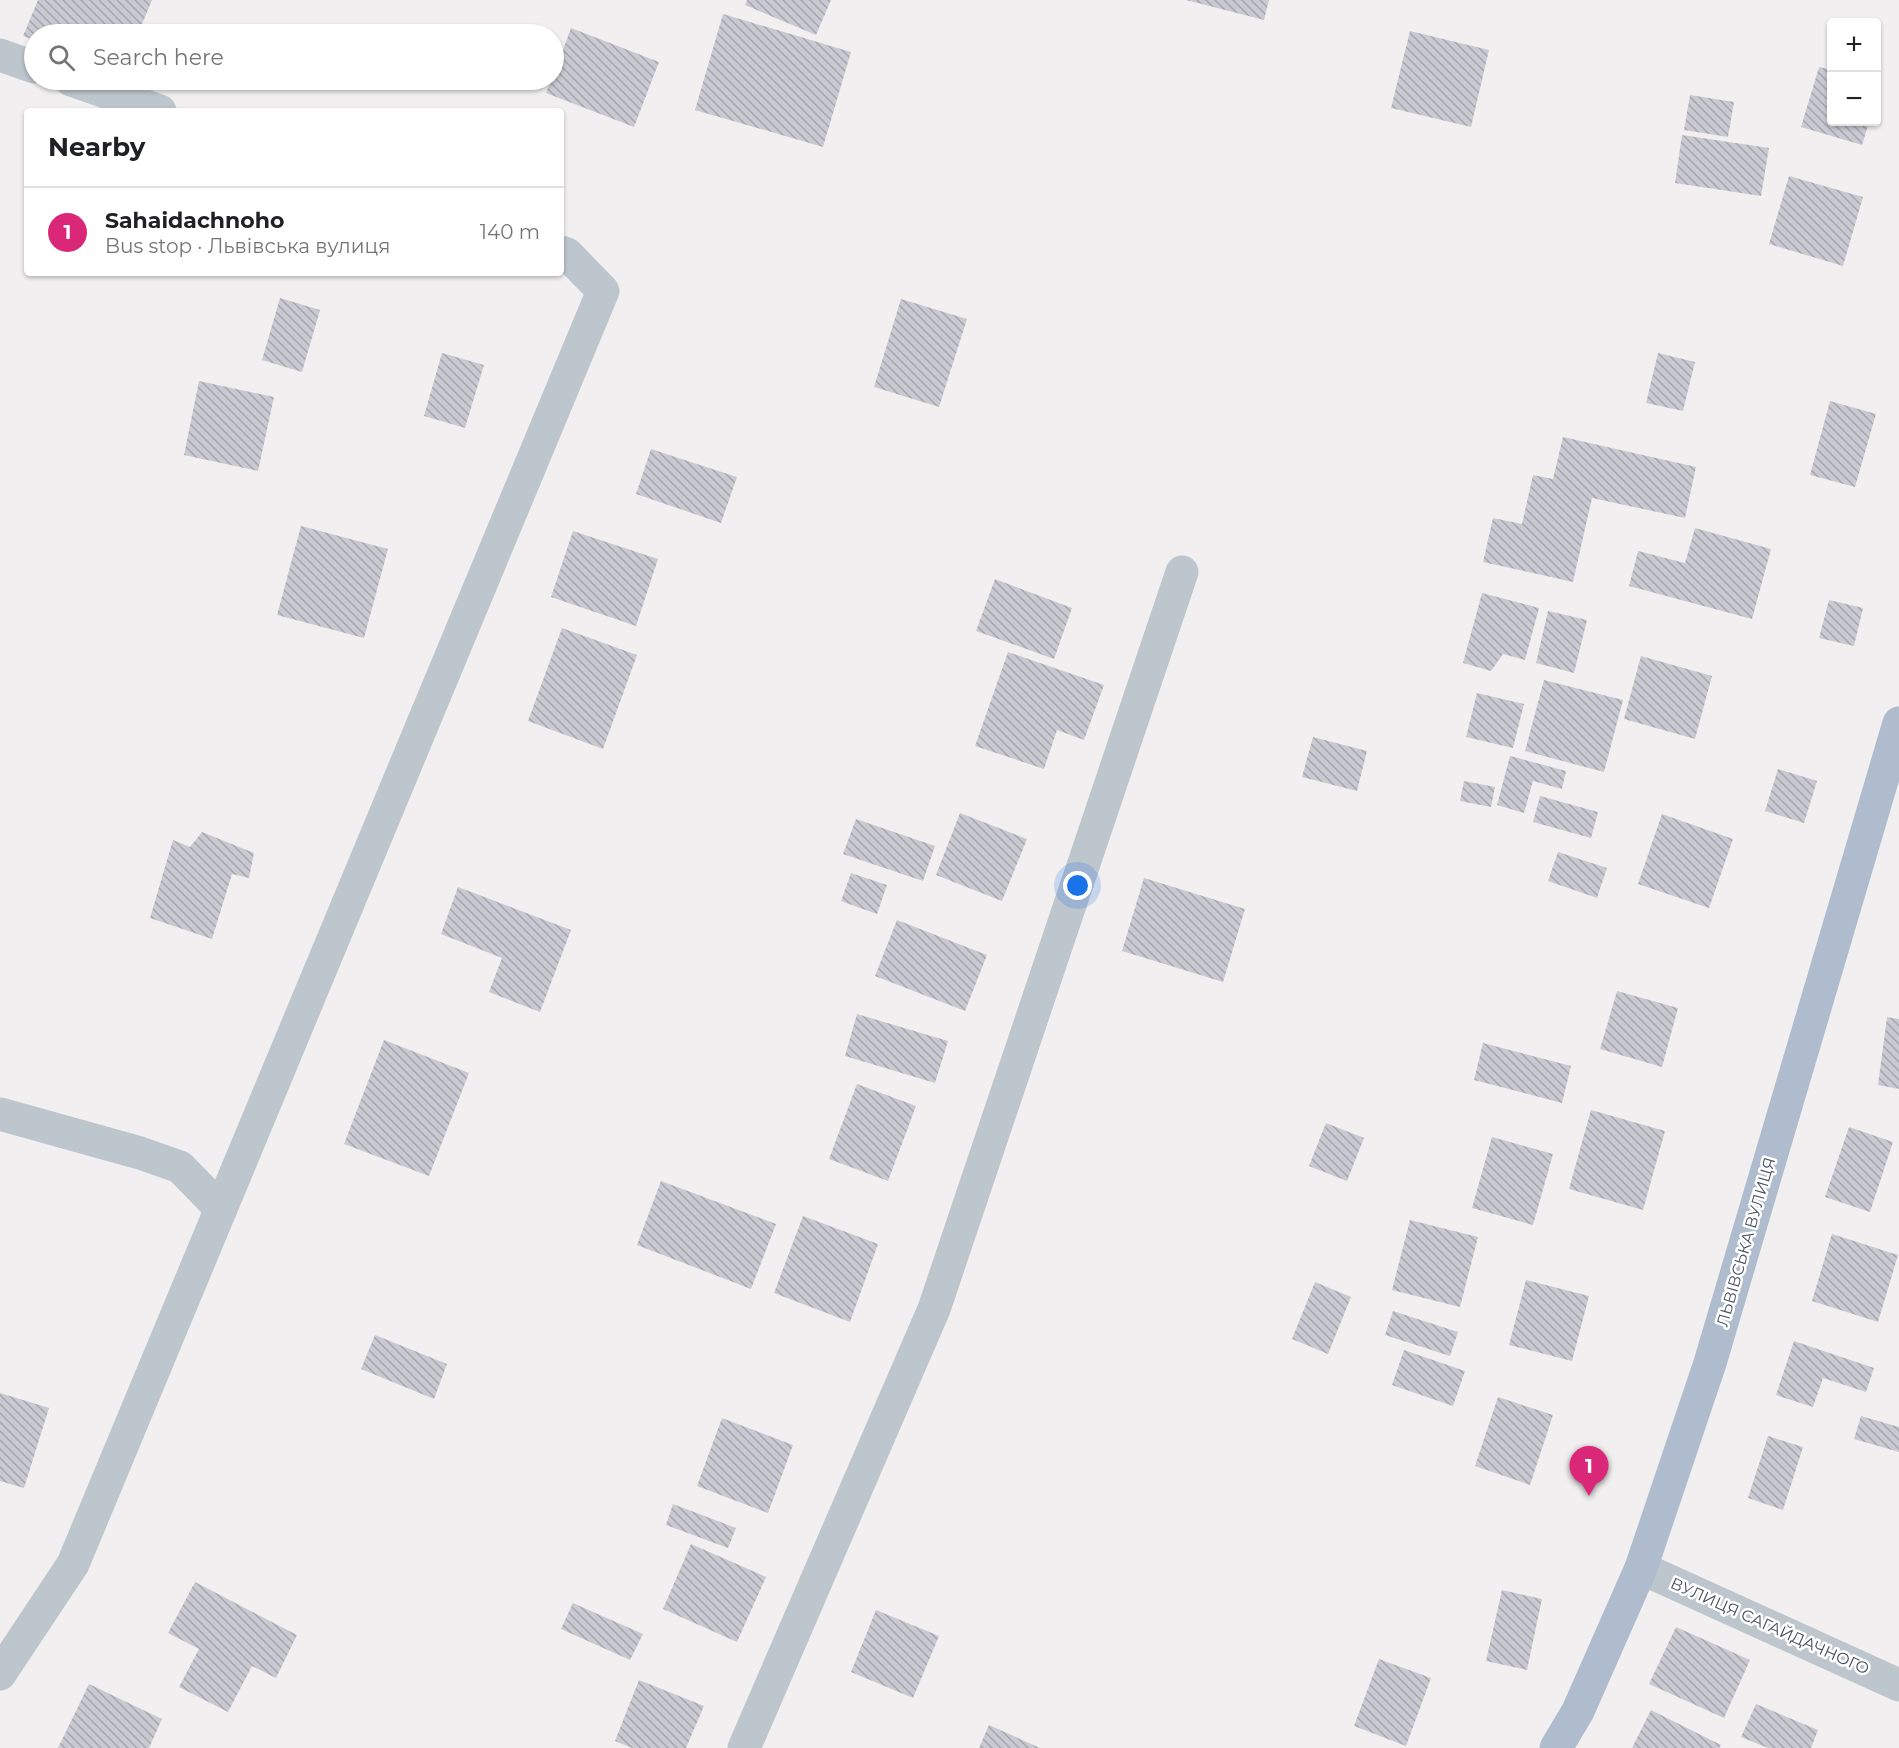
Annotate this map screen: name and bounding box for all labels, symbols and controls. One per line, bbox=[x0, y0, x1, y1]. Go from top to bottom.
map controls bbox=[1827, 18, 1881, 126]
button: + bbox=[1827, 18, 1881, 72]
search box bbox=[24, 24, 564, 90]
icon: search bbox=[45, 41, 78, 74]
text: Search here bbox=[93, 44, 224, 71]
button: − bbox=[1827, 72, 1881, 126]
text: Nearby bbox=[48, 131, 145, 163]
text: Sahaidachnoho bbox=[105, 207, 284, 234]
text: 1 bbox=[64, 220, 71, 244]
text: 140 m bbox=[480, 220, 540, 244]
text: Bus stop · Львівська вулиця bbox=[105, 234, 390, 258]
your location bbox=[1063, 871, 1092, 900]
street label: ЛЬВІВСЬКА ВУЛИЦЯ bbox=[1713, 1155, 1779, 1329]
pin: 1 bbox=[1570, 1446, 1608, 1496]
street label: ВУЛИЦЯ САГАЙДАЧНОГО bbox=[1668, 1573, 1872, 1679]

